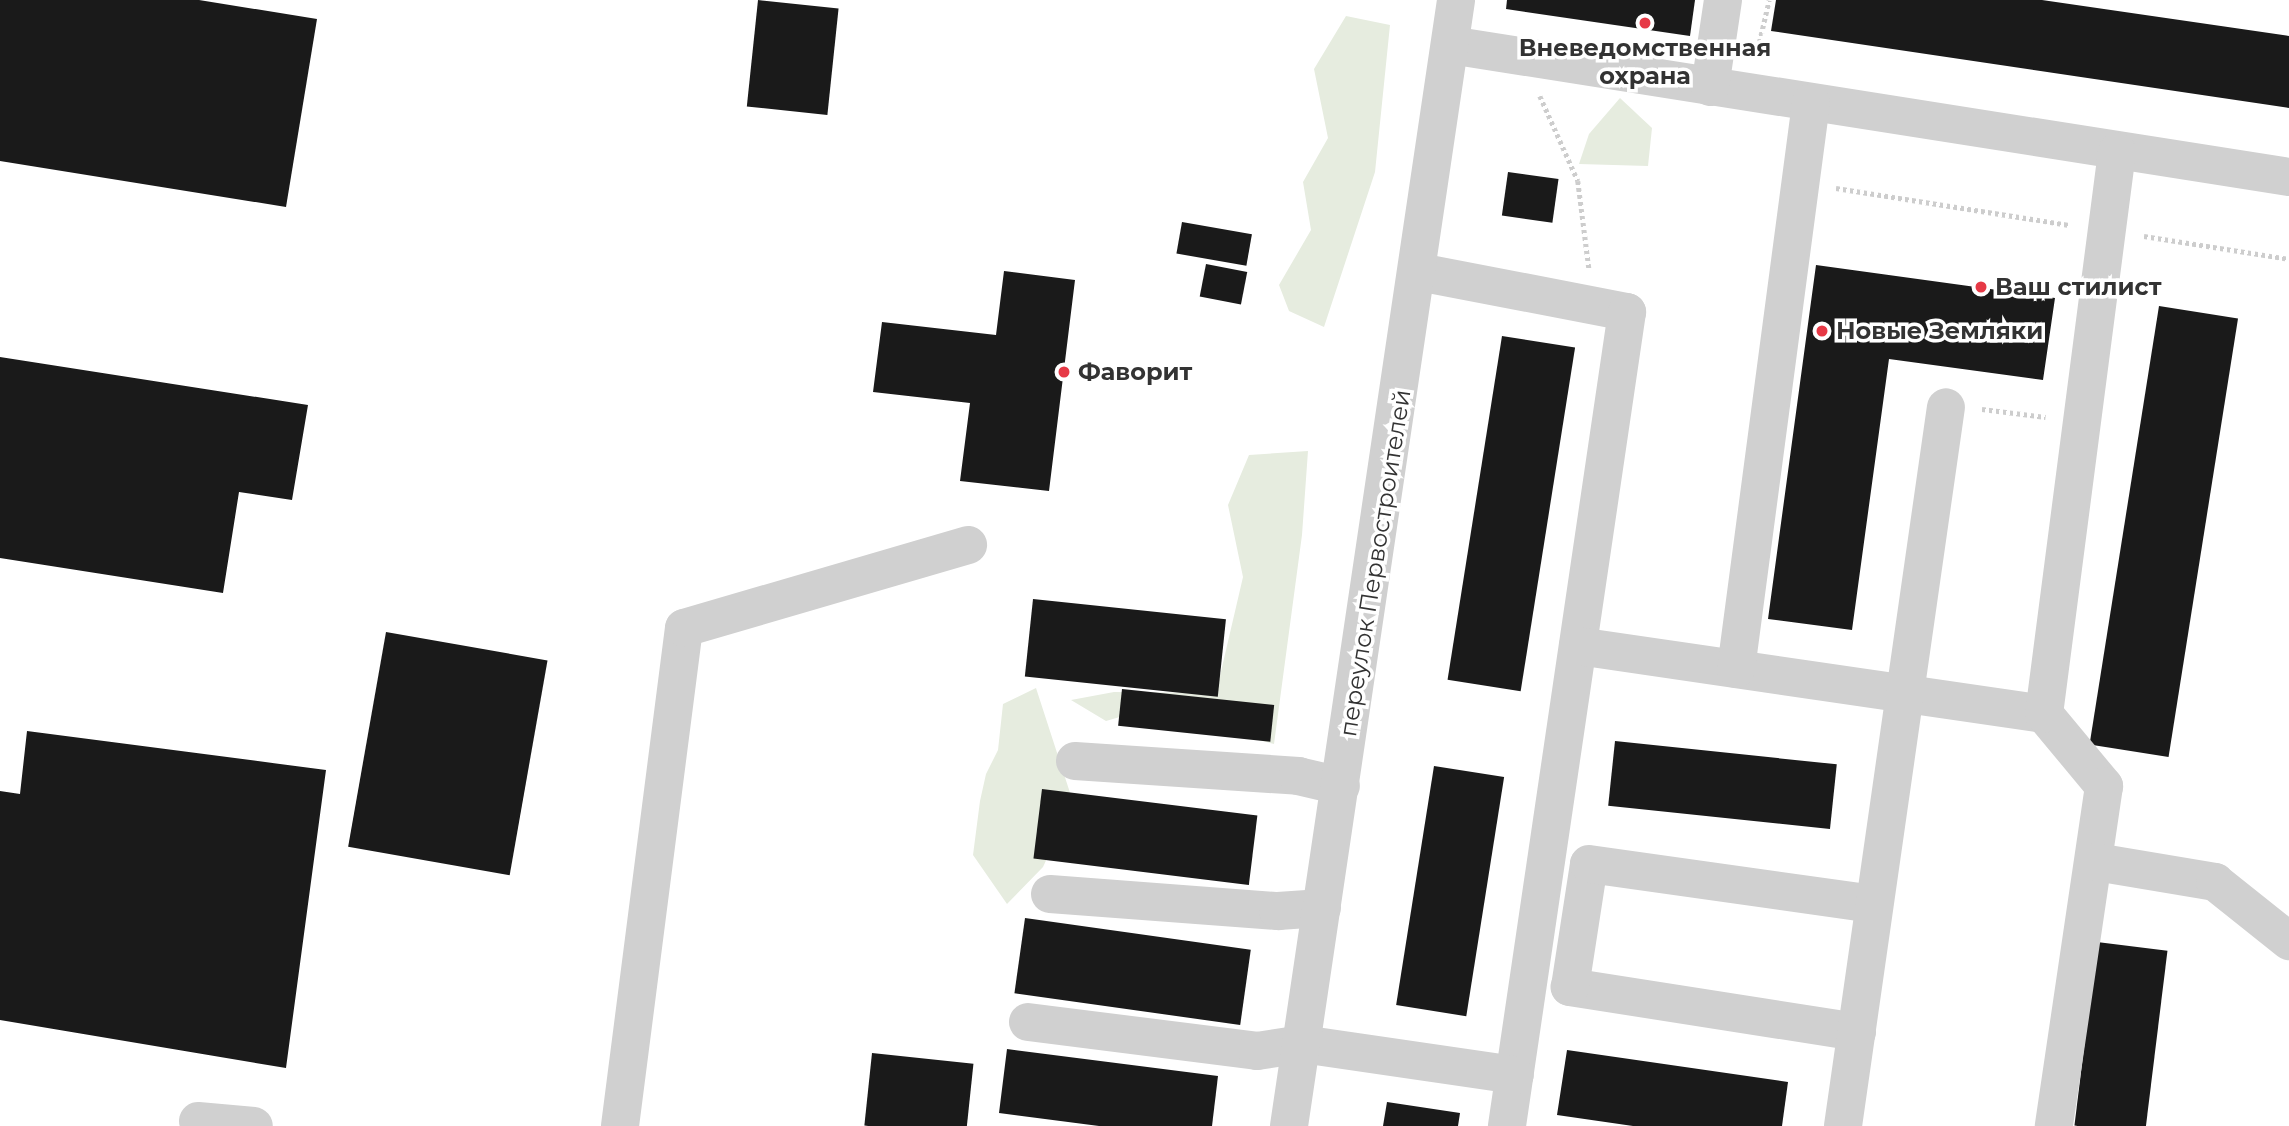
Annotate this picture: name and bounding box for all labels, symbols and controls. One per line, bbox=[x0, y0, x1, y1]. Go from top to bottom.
marker: Вневедомственная охрана bbox=[1637, 15, 1653, 31]
place label: Вневедомственная охрана bbox=[1519, 34, 1771, 90]
place label: Ваш стилист bbox=[1995, 273, 2162, 301]
marker: Ваш стилист bbox=[1973, 279, 1989, 295]
place label: Новые Земляки bbox=[1836, 317, 2043, 345]
marker: Новые Земляки bbox=[1814, 323, 1830, 339]
place label: Фаворит bbox=[1078, 358, 1192, 386]
marker: Фаворит bbox=[1056, 364, 1072, 380]
street label: переулок Первостроителей bbox=[1333, 387, 1417, 739]

